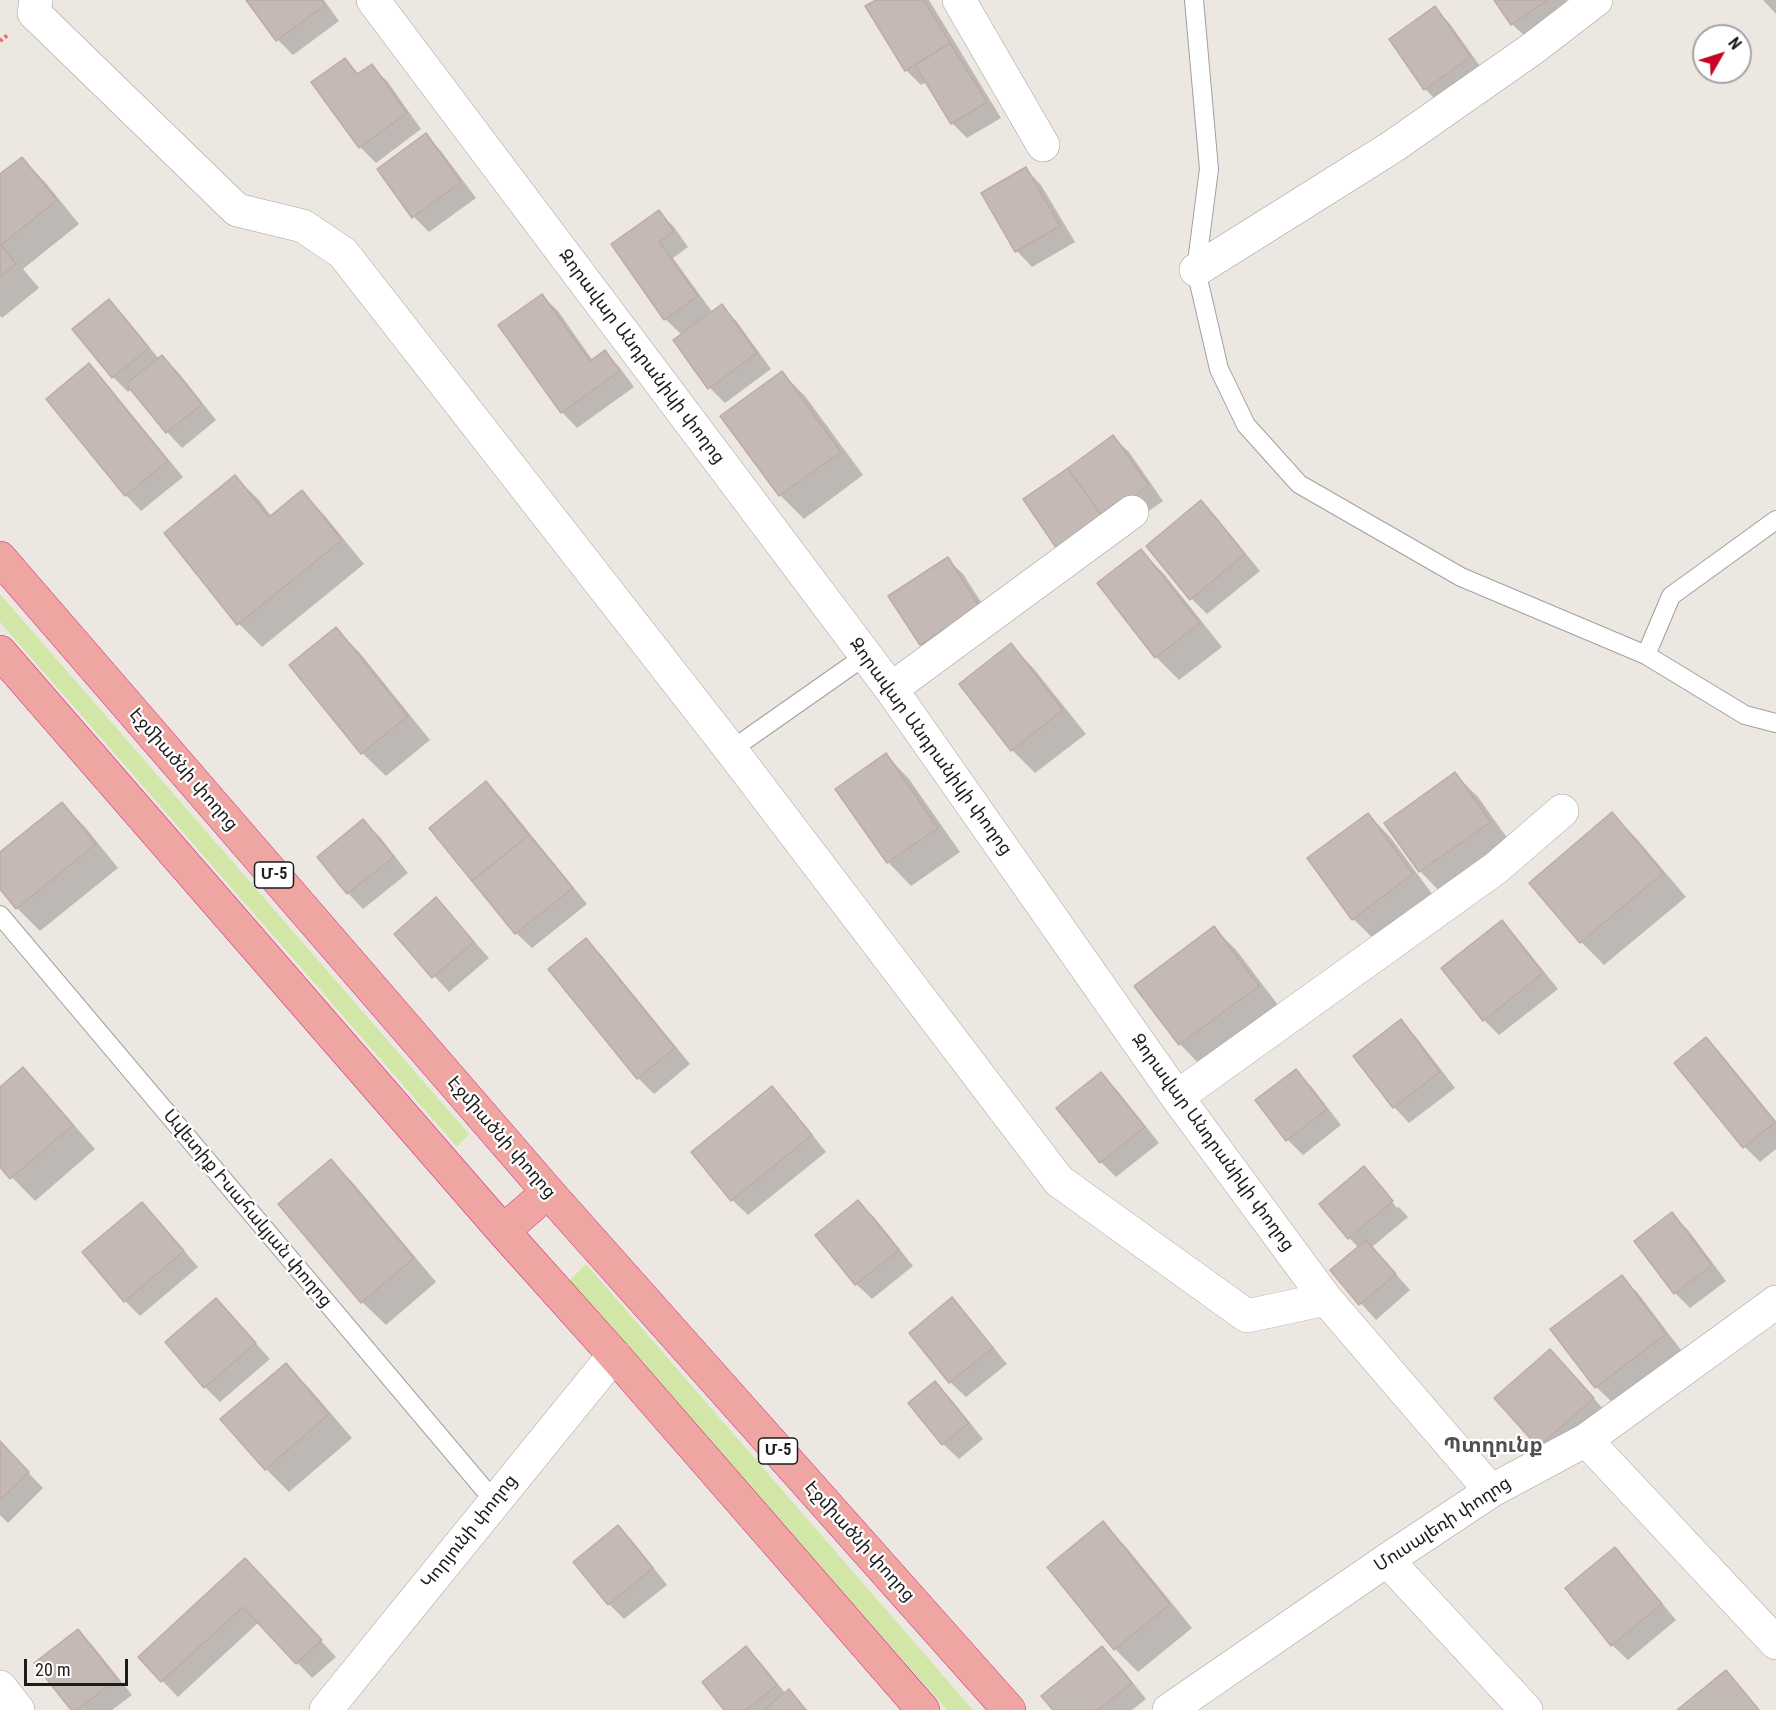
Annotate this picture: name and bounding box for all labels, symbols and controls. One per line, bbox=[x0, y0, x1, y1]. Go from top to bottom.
north arrow bbox=[1692, 24, 1752, 84]
text: N bbox=[1724, 34, 1745, 53]
street label: Զորավար Անդրանիկի փողոց bbox=[553, 245, 729, 469]
street label: Զորավար Անդրանիկի փողոց bbox=[844, 634, 1016, 860]
street label: Էջմիածնի փողոց bbox=[124, 705, 242, 835]
road number: Մ-5 bbox=[254, 862, 294, 888]
street label: Զորավար Անդրանիկի փողոց bbox=[1126, 1030, 1298, 1256]
street label: Էջմիածնի փողոց bbox=[442, 1073, 560, 1203]
street label: Ավետիք Իսահակյան փողոց bbox=[158, 1106, 336, 1312]
district label: Պտղունք bbox=[1443, 1434, 1543, 1460]
road number: Մ-5 bbox=[758, 1438, 798, 1464]
street label: Կորյունի փողոց bbox=[417, 1471, 523, 1593]
street label: Մուսալեռի փողոց bbox=[1371, 1473, 1515, 1577]
street label: Էջմիածնի փողոց bbox=[799, 1477, 919, 1607]
scale bar bbox=[27, 1647, 130, 1685]
text: 20 m bbox=[35, 1659, 70, 1680]

